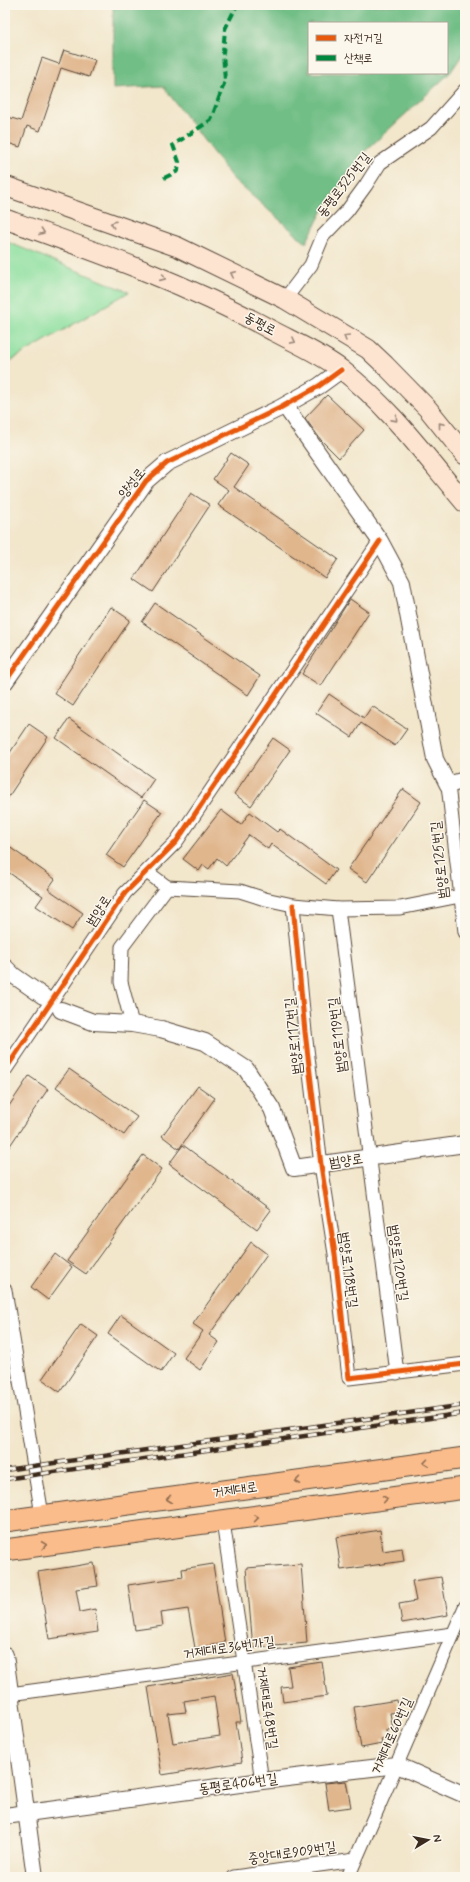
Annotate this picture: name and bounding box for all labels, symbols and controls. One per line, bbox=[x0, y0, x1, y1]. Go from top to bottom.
legend bbox=[308, 22, 448, 74]
text: 자전거길 bbox=[344, 31, 383, 47]
text: 산책로 bbox=[344, 51, 373, 67]
street label: 동평로325번길 bbox=[313, 148, 376, 221]
one-way arrow bbox=[109, 221, 116, 229]
one-way arrow bbox=[38, 228, 45, 236]
one-way arrow bbox=[229, 271, 237, 279]
one-way arrow bbox=[159, 273, 167, 281]
street label: 동평로 bbox=[241, 308, 279, 340]
one-way arrow bbox=[343, 334, 350, 341]
one-way arrow bbox=[289, 336, 296, 344]
one-way arrow bbox=[391, 415, 398, 422]
one-way arrow bbox=[438, 422, 445, 429]
street label: 양성로 bbox=[114, 464, 150, 502]
street label: 범양로125번길 bbox=[427, 820, 453, 900]
street label: 범양로 bbox=[82, 892, 116, 930]
street label: 범양로117번길 bbox=[281, 996, 307, 1075]
street label: 범양로119번길 bbox=[324, 996, 352, 1074]
street label: 범양로 bbox=[328, 1150, 364, 1172]
street label: 범양로120번길 bbox=[384, 1223, 412, 1303]
street label: 범양로118번길 bbox=[334, 1231, 362, 1310]
one-way arrow bbox=[423, 1458, 429, 1467]
one-way arrow bbox=[295, 1476, 301, 1485]
street label: 거제대로 bbox=[211, 1478, 259, 1502]
one-way arrow bbox=[166, 1494, 172, 1503]
one-way arrow bbox=[382, 1495, 388, 1504]
one-way arrow bbox=[253, 1514, 259, 1523]
one-way arrow bbox=[41, 1541, 47, 1550]
street label: 거제대로36번가길 bbox=[182, 1633, 277, 1663]
street label: 거제대로48번길 bbox=[252, 1665, 282, 1751]
street label: 거제대로60번길 bbox=[367, 1694, 417, 1777]
street label: 동평로406번길 bbox=[197, 1769, 279, 1798]
north arrow bbox=[408, 1820, 448, 1860]
text: N bbox=[429, 1834, 444, 1843]
street label: 중앙대로909번길 bbox=[247, 1838, 338, 1868]

